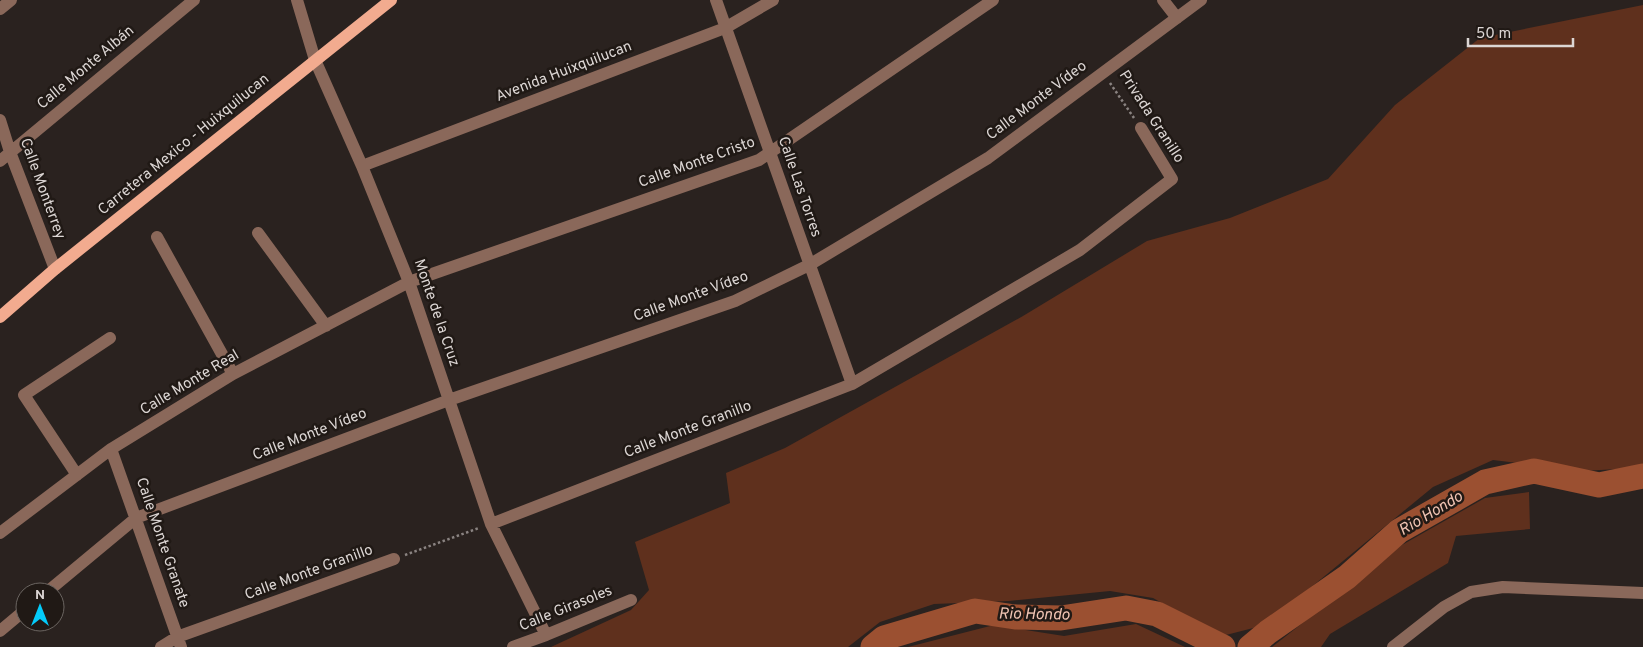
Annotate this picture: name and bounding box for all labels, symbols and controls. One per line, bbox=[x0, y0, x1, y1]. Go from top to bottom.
scale bar bbox=[1468, 15, 1573, 47]
street label: Calle Monte Albán bbox=[34, 22, 138, 114]
text: 50 m bbox=[1476, 25, 1511, 44]
street label: Avenida Huixquilucan bbox=[493, 37, 635, 107]
street label: Calle Monte Vídeo bbox=[983, 57, 1091, 145]
street label: Privada Granillo bbox=[1114, 67, 1188, 167]
street label: Carretera Mexico - Huixquilucan bbox=[95, 70, 273, 220]
street label: Calle Monte Cristo bbox=[636, 133, 758, 193]
street label: Calle Las Torres bbox=[773, 134, 825, 240]
street label: Calle Monterrey bbox=[15, 136, 69, 242]
street label: Monte de la Cruz bbox=[409, 257, 463, 369]
street label: Calle Monte Vídeo bbox=[631, 267, 751, 327]
street label: Calle Monte Real bbox=[137, 346, 243, 420]
street label: Calle Monte Granillo bbox=[621, 397, 755, 463]
street label: Calle Monte Vídeo bbox=[250, 404, 370, 466]
street label: Calle Monte Granate bbox=[131, 475, 193, 611]
water label: Rio Hondo bbox=[1395, 487, 1467, 541]
street label: Calle Monte Granillo bbox=[242, 541, 376, 605]
north arrow bbox=[15, 582, 65, 632]
street label: Calle Girasoles bbox=[517, 582, 615, 636]
text: N bbox=[35, 587, 45, 604]
water label: Rio Hondo bbox=[998, 604, 1070, 626]

